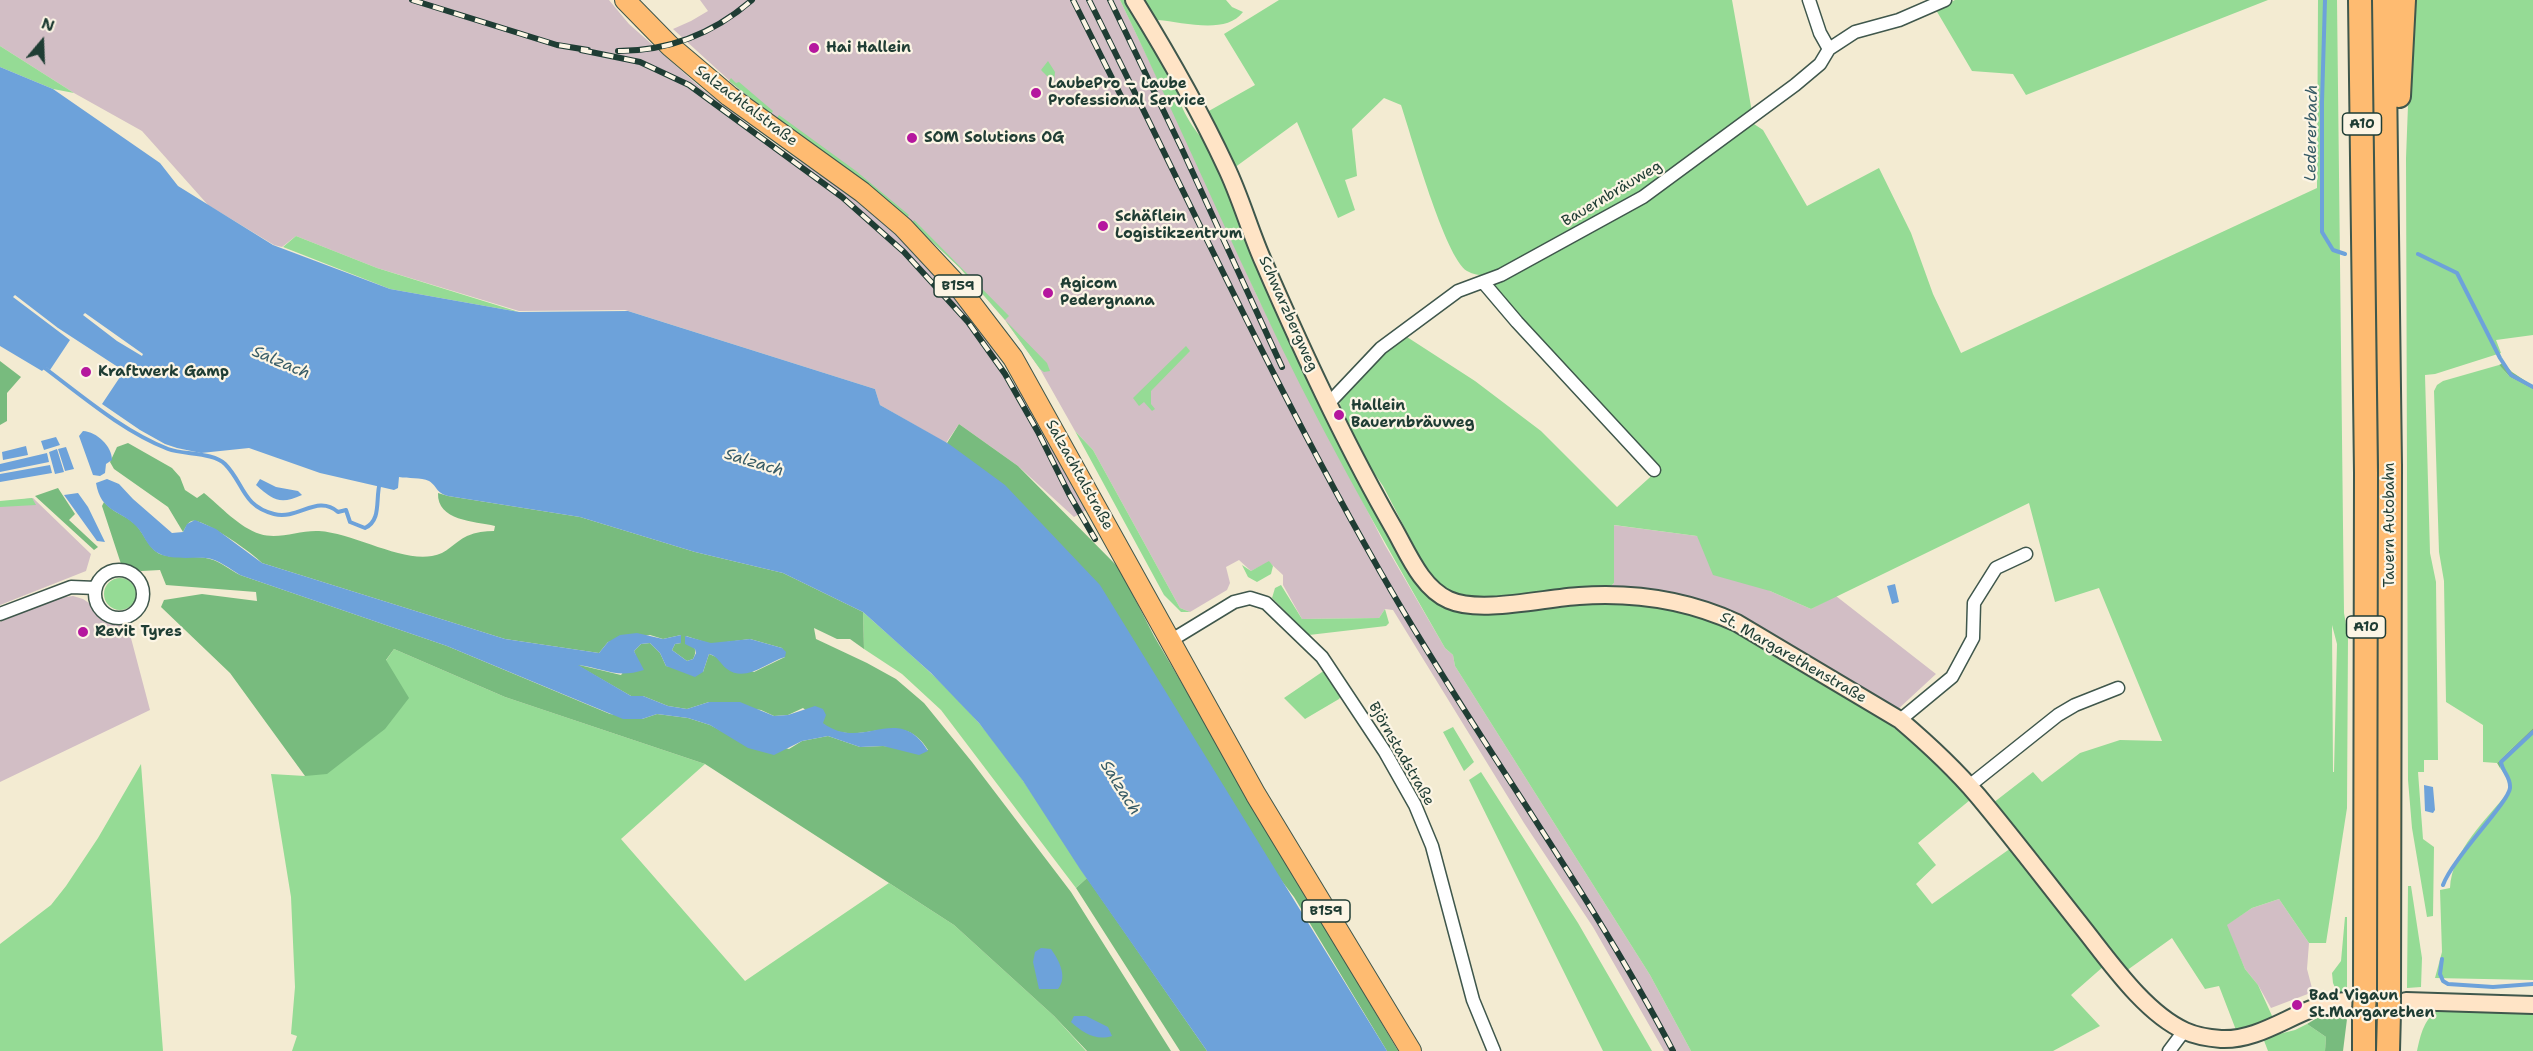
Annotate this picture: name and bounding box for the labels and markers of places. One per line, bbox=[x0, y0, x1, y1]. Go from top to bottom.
place label: Hai Hallein bbox=[826, 39, 911, 57]
marker: Hai Hallein bbox=[807, 41, 821, 55]
place label: LaubePro – Laube Professional Service bbox=[1048, 75, 1205, 110]
marker: LaubePro – Laube Professional Service bbox=[1029, 86, 1043, 100]
place label: SOM Solutions OG bbox=[924, 129, 1064, 147]
marker: SOM Solutions OG bbox=[905, 131, 919, 145]
place label: Schäflein Logistikzentrum bbox=[1115, 208, 1242, 243]
marker: Schäflein Logistikzentrum bbox=[1096, 219, 1110, 233]
place label: Agicom Pedergnana bbox=[1060, 275, 1155, 310]
marker: Agicom Pedergnana bbox=[1041, 286, 1055, 300]
place label: Kraftwerk Gamp bbox=[98, 363, 229, 381]
marker: Kraftwerk Gamp bbox=[79, 365, 93, 379]
place label: Hallein Bauernbräuweg bbox=[1351, 397, 1475, 432]
marker: Hallein Bauernbräuweg bbox=[1332, 408, 1346, 422]
place label: Revit Tyres bbox=[95, 623, 182, 641]
marker: Revit Tyres bbox=[76, 625, 90, 639]
place label: Bad Vigaun St.Margarethen bbox=[2309, 987, 2435, 1022]
marker: Bad Vigaun St.Margarethen bbox=[2290, 998, 2304, 1012]

